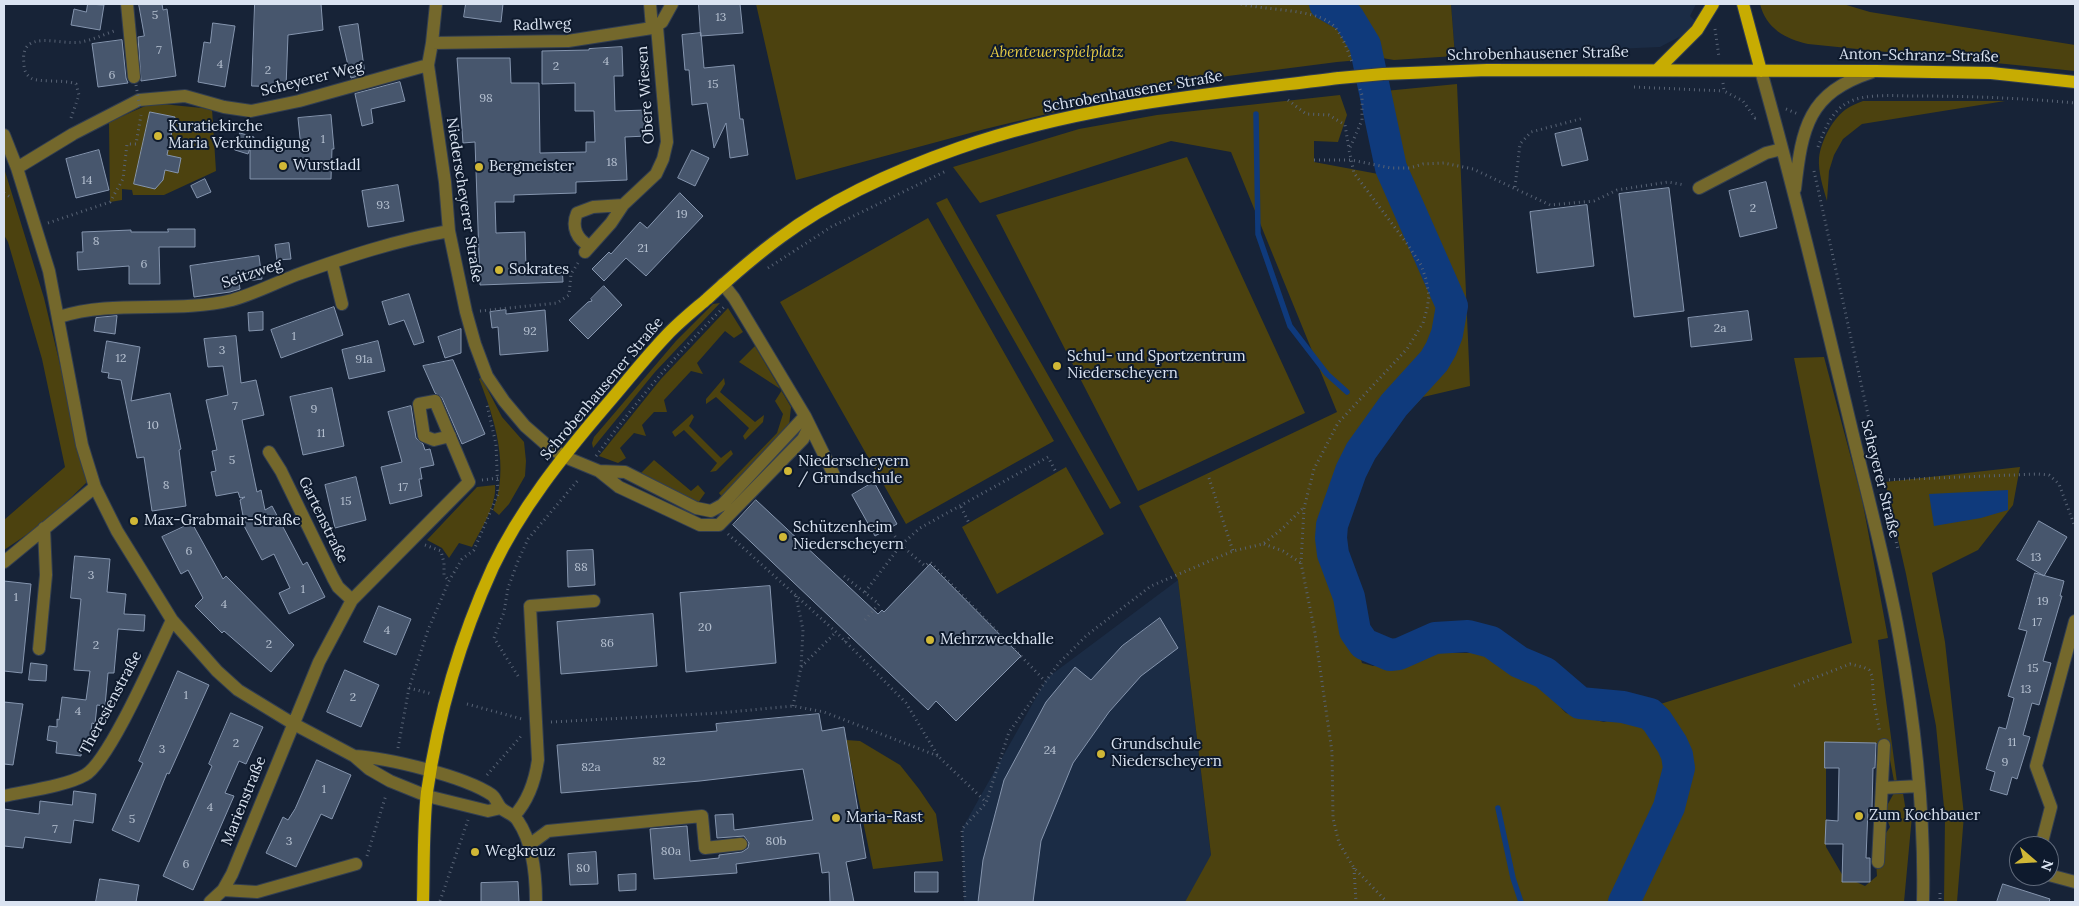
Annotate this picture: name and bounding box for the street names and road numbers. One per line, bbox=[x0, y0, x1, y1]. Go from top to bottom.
street label: Radlweg bbox=[513, 15, 571, 35]
street label: Schrobenhausener Straße bbox=[1447, 43, 1629, 65]
street label: Obere Wiesen bbox=[634, 45, 658, 145]
street label: Anton-Schranz-Straße bbox=[1839, 46, 1999, 66]
street label: Scheyerer Weg bbox=[259, 58, 365, 100]
street label: Schrobenhausener Straße bbox=[1042, 67, 1224, 117]
street label: Niederscheyerer Straße bbox=[442, 116, 486, 284]
street label: Seitzweg bbox=[219, 255, 285, 293]
street label: Schrobenhausener Straße bbox=[537, 314, 667, 464]
street label: Scheyerer Straße bbox=[1857, 418, 1903, 540]
street label: Gartenstraße bbox=[294, 474, 352, 566]
street label: Theresienstraße bbox=[76, 648, 146, 758]
street label: Marienstraße bbox=[218, 754, 270, 848]

